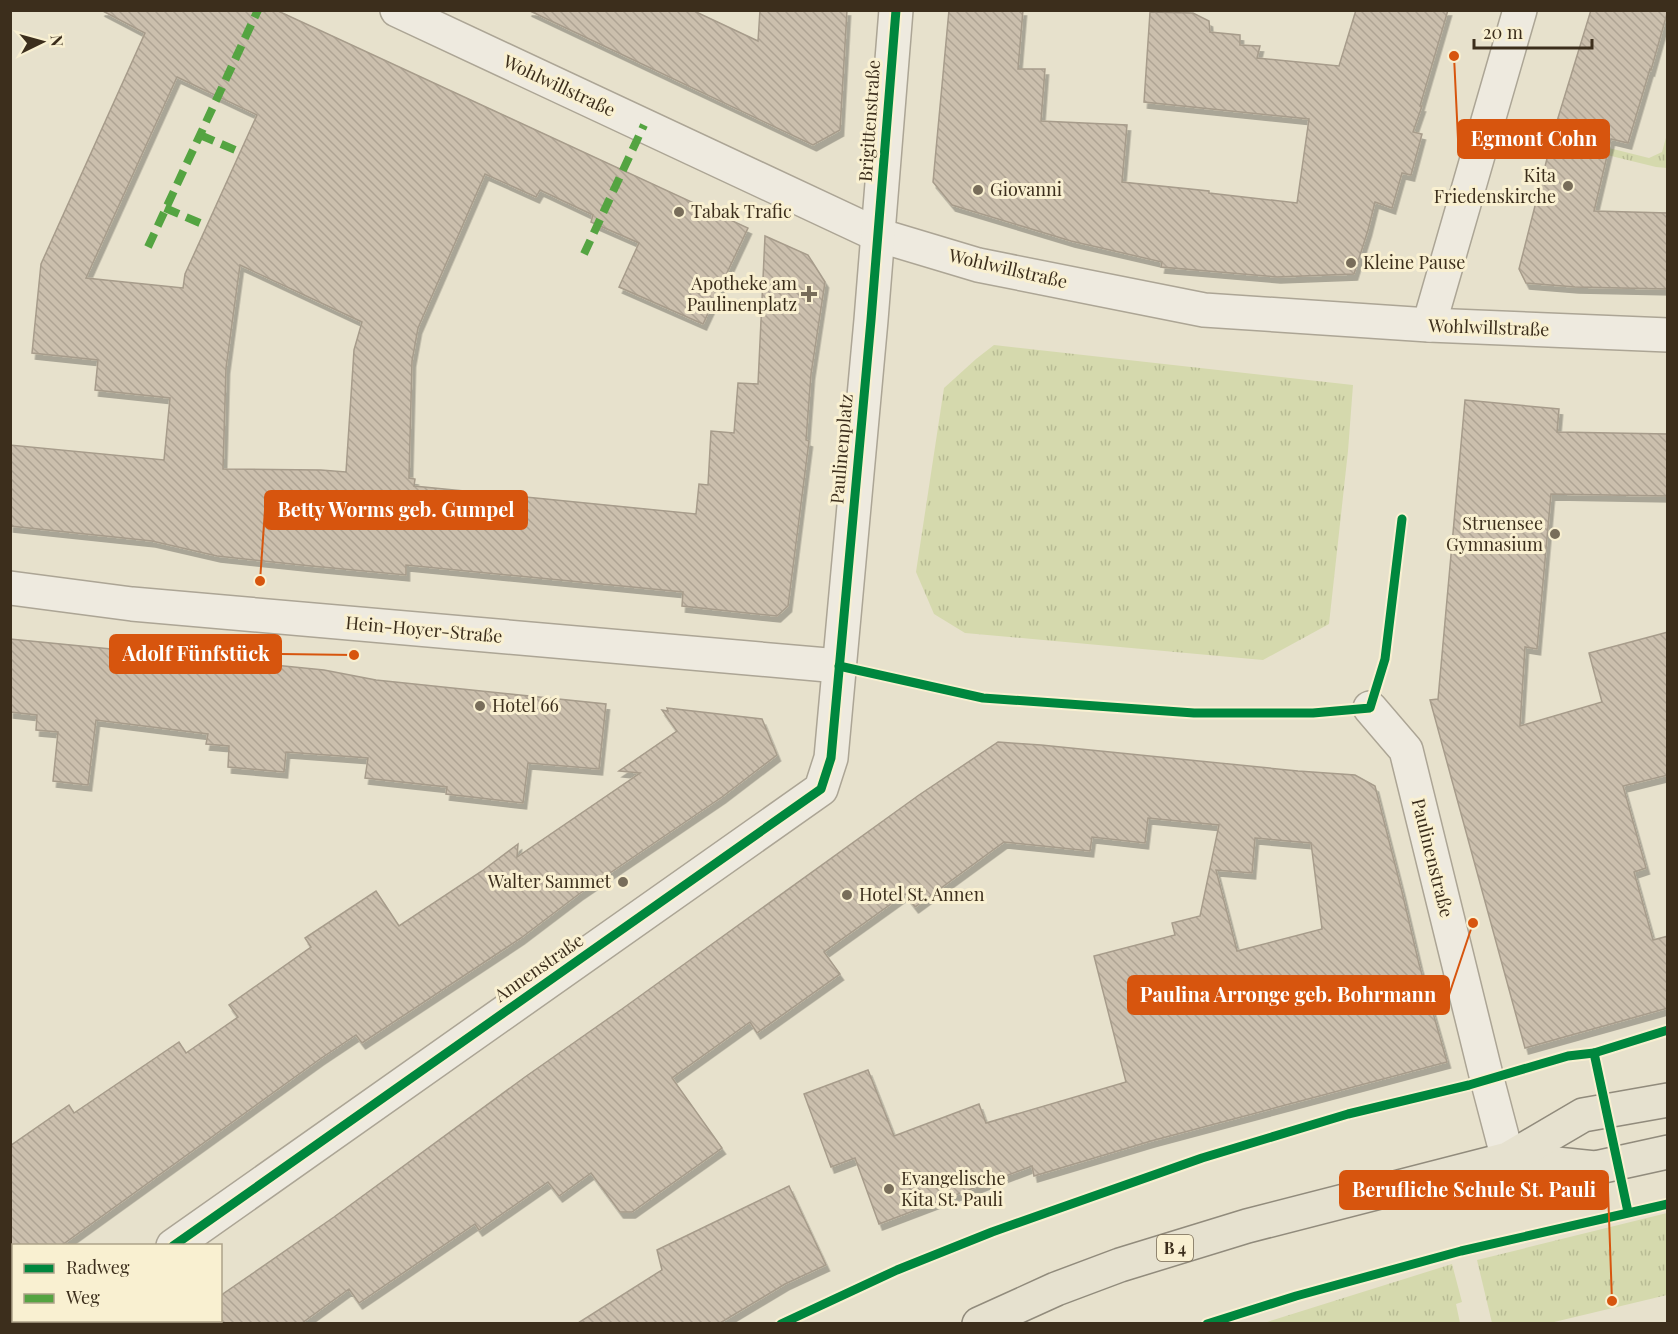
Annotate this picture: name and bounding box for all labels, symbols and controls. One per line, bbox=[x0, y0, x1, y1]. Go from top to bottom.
north arrow bbox=[12, 12, 72, 72]
scale bar bbox=[1474, 12, 1592, 50]
text: 20 m bbox=[1483, 20, 1523, 44]
text: N bbox=[46, 34, 68, 48]
street label: Wohlwillstraße bbox=[499, 48, 619, 122]
street label: Brigittenstraße bbox=[853, 59, 885, 183]
callout: Egmont Cohn bbox=[1458, 120, 1609, 158]
text: Egmont Cohn bbox=[1471, 124, 1598, 151]
place label: Kita Friedenskirche bbox=[1434, 163, 1556, 208]
place label: Giovanni bbox=[990, 177, 1062, 201]
marker: Kita Friedenskirche bbox=[1561, 179, 1575, 193]
marker: Giovanni bbox=[971, 183, 985, 197]
place label: Tabak Trafic bbox=[691, 199, 792, 223]
marker: Tabak Trafic bbox=[672, 205, 686, 219]
street label: Wohlwillstraße bbox=[946, 243, 1070, 293]
place label: Kleine Pause bbox=[1363, 250, 1465, 274]
marker: Kleine Pause bbox=[1344, 256, 1358, 270]
place label: Apotheke am Paulinenplatz bbox=[687, 271, 797, 316]
marker: Apotheke am Paulinenplatz bbox=[802, 287, 816, 301]
street label: Wohlwillstraße bbox=[1427, 313, 1550, 341]
street label: Paulinenplatz bbox=[824, 393, 858, 505]
callout: Betty Worms geb. Gumpel bbox=[265, 491, 527, 529]
text: Betty Worms geb. Gumpel bbox=[277, 495, 515, 522]
place label: Struensee Gymnasium bbox=[1446, 511, 1543, 556]
marker: Struensee Gymnasium bbox=[1548, 527, 1562, 541]
street label: Hein-Hoyer-Straße bbox=[345, 610, 504, 648]
callout: Adolf Fünfstück bbox=[110, 635, 281, 673]
text: Adolf Fünfstück bbox=[121, 639, 270, 666]
place label: Hotel 66 bbox=[492, 693, 559, 717]
marker: Hotel 66 bbox=[473, 699, 487, 713]
street label: Paulinenstraße bbox=[1407, 796, 1459, 920]
place label: Walter Sammet bbox=[487, 869, 612, 893]
marker: Walter Sammet bbox=[616, 875, 630, 889]
place label: Hotel St. Annen bbox=[859, 882, 985, 906]
marker: Hotel St. Annen bbox=[840, 888, 854, 902]
street label: Annenstraße bbox=[488, 928, 588, 1007]
callout: Paulina Arronge geb. Bohrmann bbox=[1128, 976, 1449, 1014]
text: Paulina Arronge geb. Bohrmann bbox=[1140, 980, 1437, 1007]
place label: Evangelische Kita St. Pauli bbox=[901, 1166, 1006, 1211]
callout: Berufliche Schule St. Pauli bbox=[1340, 1171, 1608, 1209]
text: Berufliche Schule St. Pauli bbox=[1352, 1175, 1596, 1202]
marker: Evangelische Kita St. Pauli bbox=[882, 1182, 896, 1196]
road number: B 4 bbox=[1157, 1235, 1193, 1261]
legend bbox=[12, 1244, 222, 1322]
text: Radweg bbox=[66, 1255, 130, 1279]
text: Weg bbox=[65, 1285, 100, 1309]

